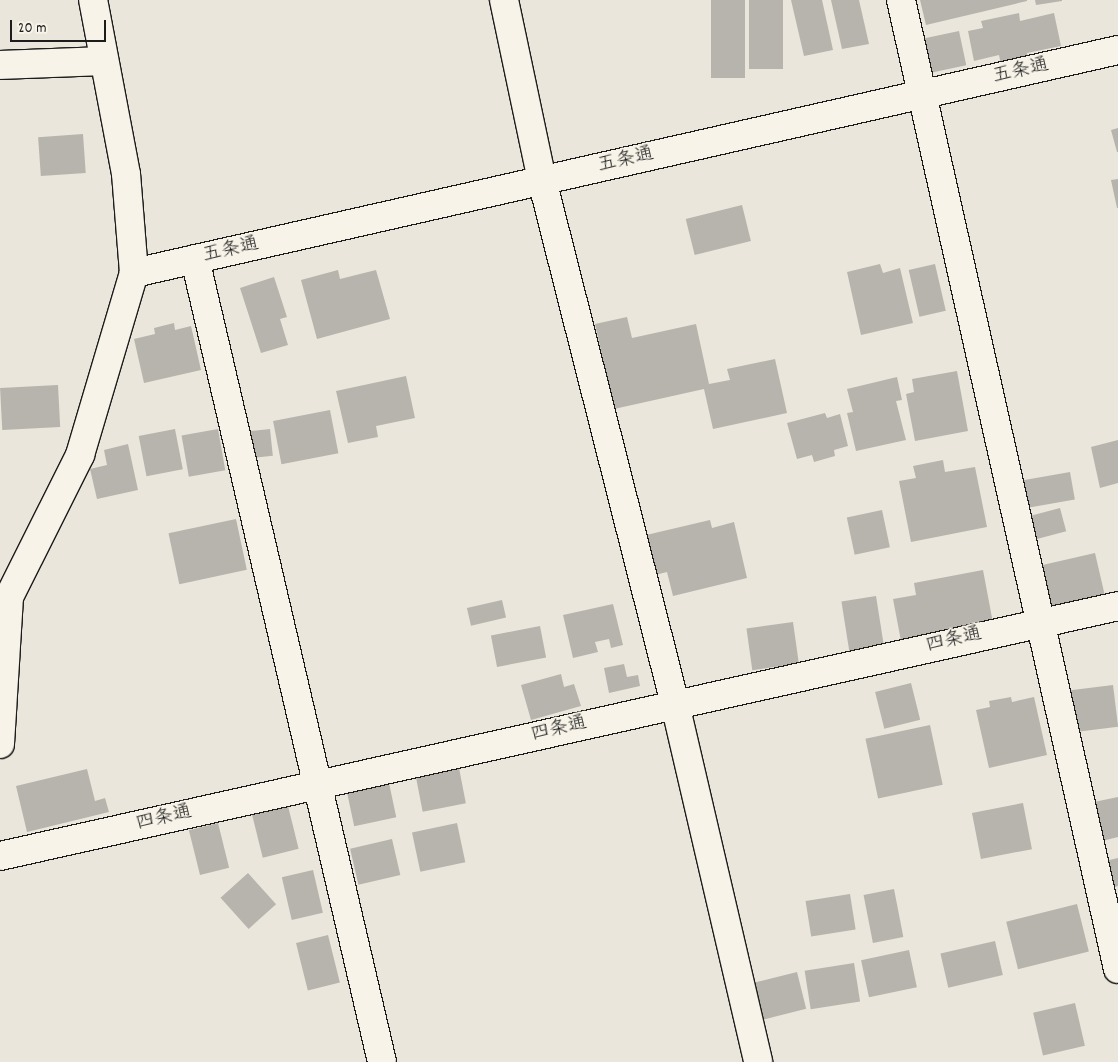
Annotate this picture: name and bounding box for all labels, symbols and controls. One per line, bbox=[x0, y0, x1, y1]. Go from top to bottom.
scale bar bbox=[12, 10, 109, 42]
text: 20 m bbox=[18, 18, 46, 40]
street label: 五条通 bbox=[991, 54, 1051, 90]
street label: 五条通 bbox=[596, 143, 656, 179]
street label: 五条通 bbox=[201, 233, 261, 269]
street label: 四条通 bbox=[924, 623, 984, 659]
street label: 四条通 bbox=[529, 712, 589, 748]
street label: 四条通 bbox=[134, 801, 194, 837]

